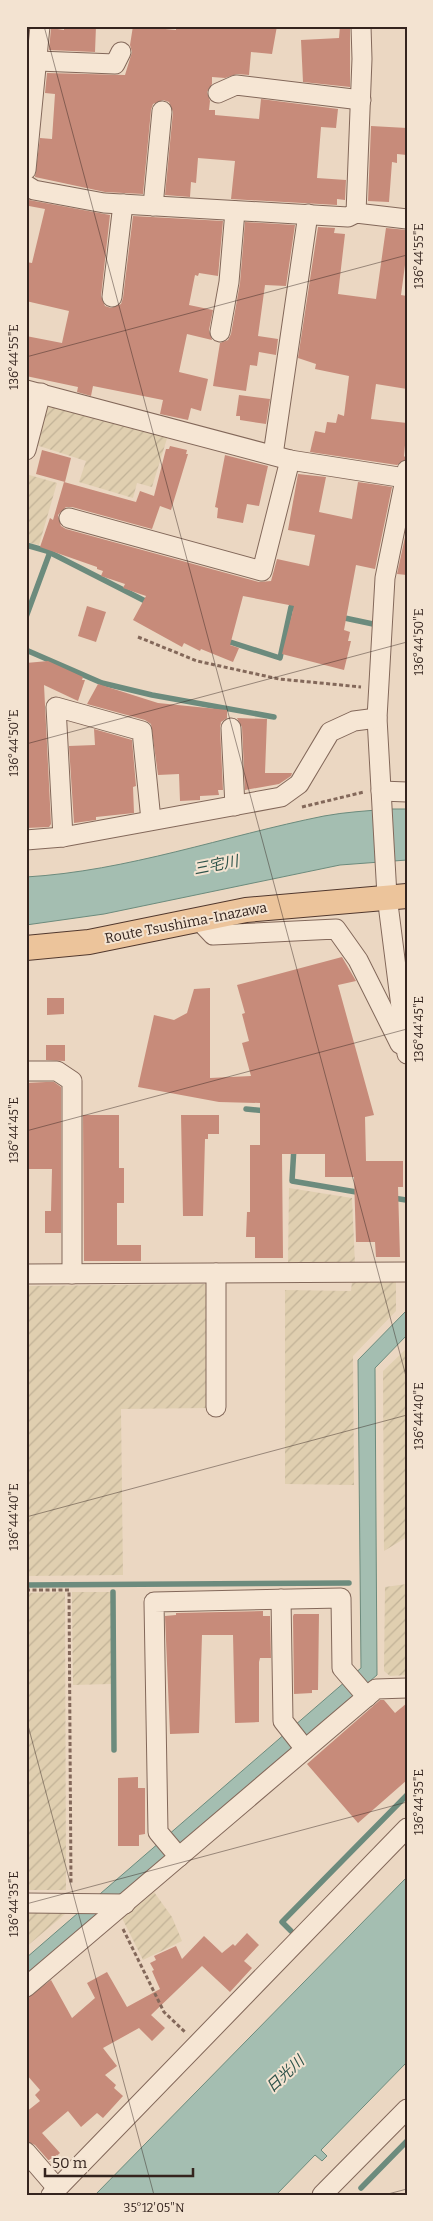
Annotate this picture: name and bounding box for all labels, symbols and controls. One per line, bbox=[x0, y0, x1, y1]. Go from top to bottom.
text: 136°44'55"E bbox=[412, 223, 426, 289]
text: 136°44'55"E bbox=[7, 324, 21, 390]
text: 136°44'50"E bbox=[412, 609, 426, 675]
text: 136°44'50"E bbox=[7, 710, 21, 776]
water label: 三宅川 bbox=[192, 851, 242, 878]
street label: Route Tsushima-Inazawa bbox=[103, 899, 269, 947]
text: 136°44'45"E bbox=[412, 996, 426, 1062]
text: 136°44'45"E bbox=[7, 1097, 21, 1163]
text: 136°44'40"E bbox=[412, 1382, 426, 1450]
text: 136°44'40"E bbox=[7, 1483, 21, 1551]
text: 136°44'35"E bbox=[412, 1769, 426, 1835]
text: 136°44'35"E bbox=[7, 1871, 21, 1937]
water label: 日光川 bbox=[262, 2051, 309, 2096]
scale bar bbox=[45, 2146, 192, 2178]
text: 50 m bbox=[52, 2154, 88, 2172]
text: 35°12'05"N bbox=[124, 2201, 185, 2215]

